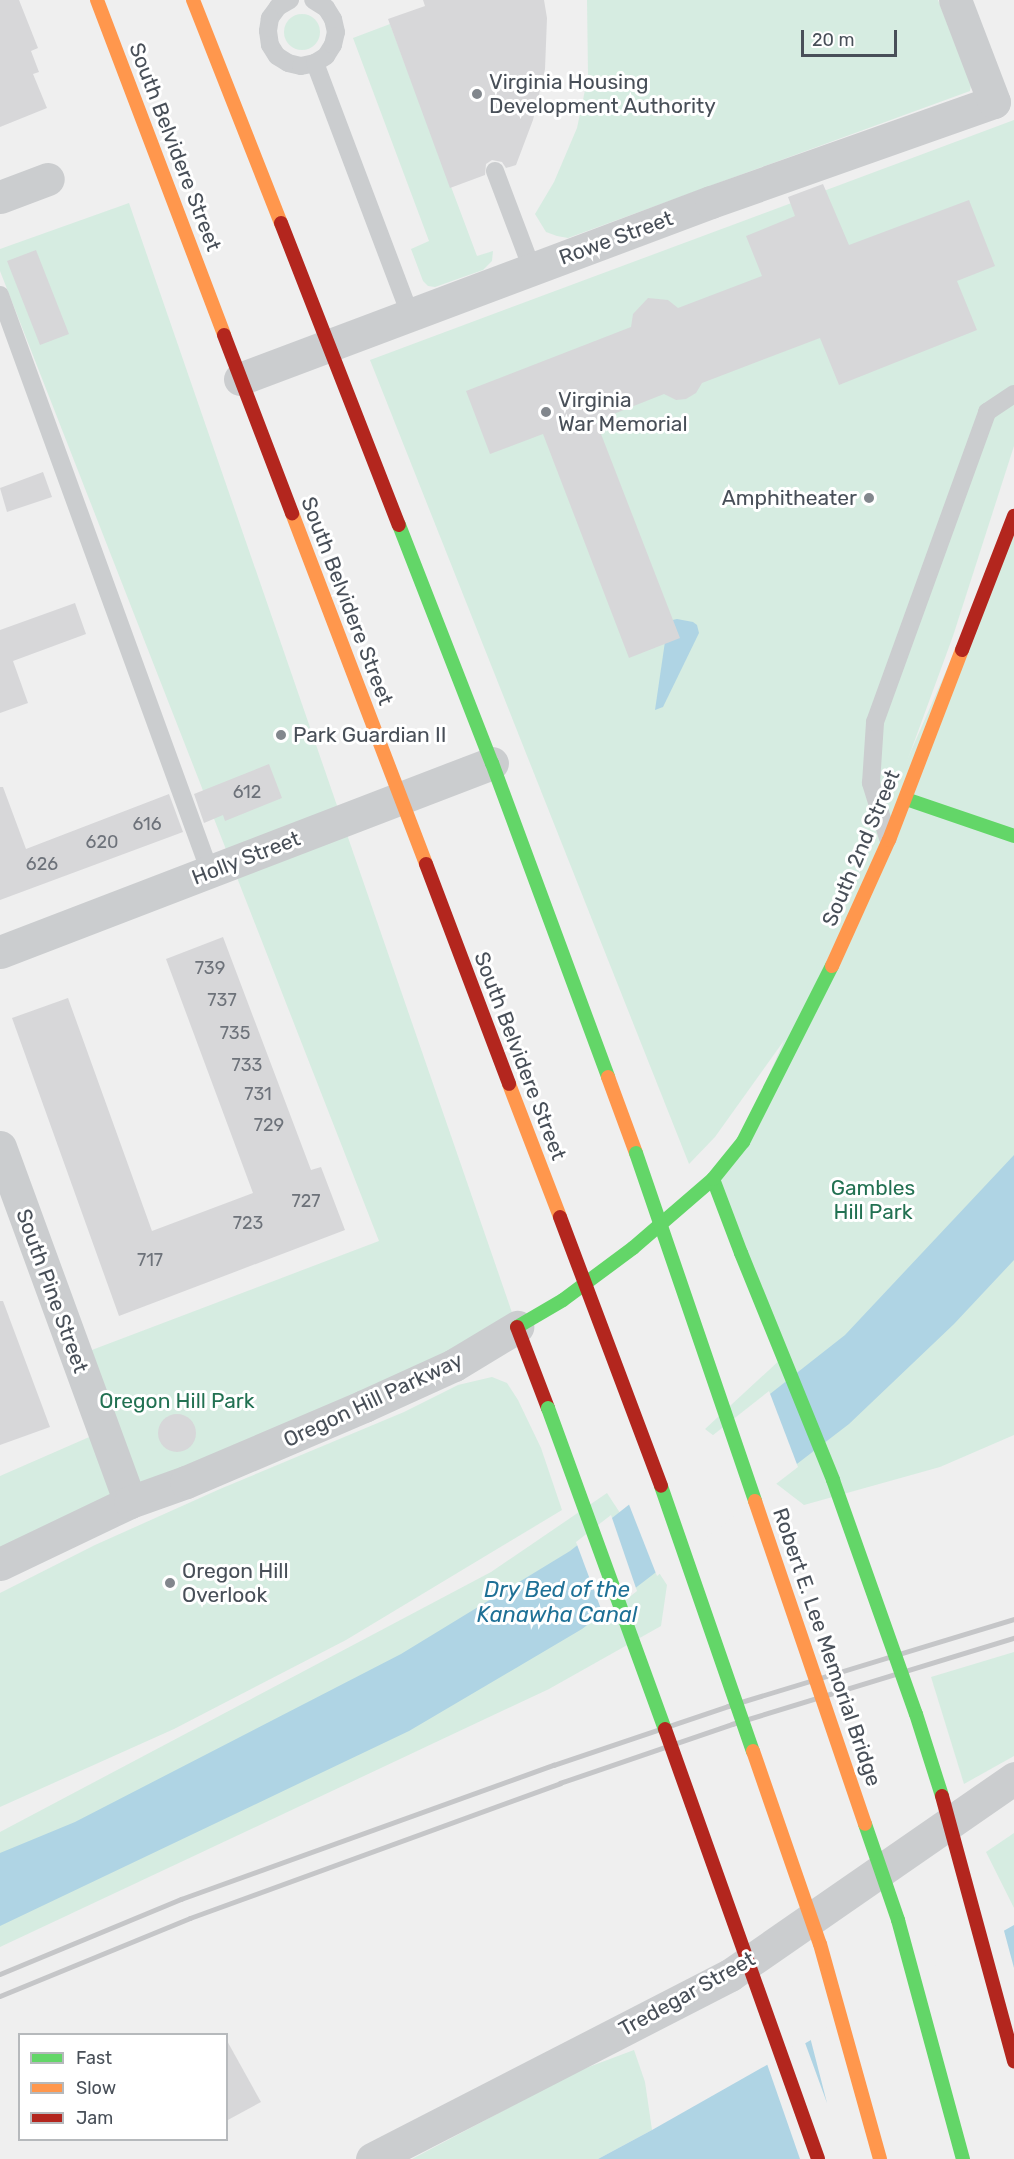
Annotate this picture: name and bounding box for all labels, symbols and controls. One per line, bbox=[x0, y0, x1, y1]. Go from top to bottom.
scale bar bbox=[804, 18, 900, 56]
text: 20 m bbox=[812, 29, 854, 51]
street label: South Belvidere Street bbox=[124, 39, 226, 255]
place label: Virginia Housing Development Authority bbox=[489, 69, 716, 119]
marker: Virginia Housing Development Authority bbox=[470, 87, 484, 101]
street label: Rowe Street bbox=[556, 206, 676, 270]
place label: Virginia War Memorial bbox=[558, 387, 688, 437]
marker: Virginia War Memorial bbox=[539, 405, 553, 419]
place label: Amphitheater bbox=[722, 485, 857, 511]
marker: Amphitheater bbox=[862, 491, 876, 505]
street label: South Belvidere Street bbox=[296, 493, 398, 709]
place label: Park Guardian II bbox=[293, 722, 447, 748]
marker: Park Guardian II bbox=[274, 728, 288, 742]
street label: South 2nd Street bbox=[817, 766, 905, 930]
house number: 612 bbox=[233, 781, 261, 803]
house number: 616 bbox=[133, 813, 161, 835]
street label: Holly Street bbox=[188, 826, 304, 890]
house number: 620 bbox=[86, 831, 118, 853]
house number: 626 bbox=[26, 853, 58, 875]
street label: South Belvidere Street bbox=[469, 948, 571, 1164]
house number: 739 bbox=[195, 957, 225, 979]
house number: 737 bbox=[207, 989, 237, 1011]
house number: 735 bbox=[220, 1022, 250, 1044]
house number: 733 bbox=[232, 1054, 262, 1076]
house number: 731 bbox=[244, 1083, 272, 1105]
house number: 729 bbox=[254, 1114, 284, 1136]
park label: Gambles Hill Park bbox=[831, 1175, 915, 1225]
house number: 727 bbox=[291, 1190, 321, 1212]
street label: South Pine Street bbox=[11, 1205, 93, 1377]
house number: 723 bbox=[233, 1212, 263, 1234]
house number: 717 bbox=[137, 1249, 163, 1271]
street label: Oregon Hill Parkway bbox=[279, 1347, 467, 1453]
park label: Oregon Hill Park bbox=[99, 1388, 255, 1414]
street label: Robert E. Lee Memorial Bridge bbox=[767, 1505, 887, 1789]
place label: Oregon Hill Overlook bbox=[182, 1558, 288, 1608]
marker: Oregon Hill Overlook bbox=[163, 1576, 177, 1590]
water label: Dry Bed of the Kanawha Canal bbox=[477, 1576, 637, 1628]
street label: Tredegar Street bbox=[614, 1946, 760, 2042]
legend bbox=[18, 2033, 228, 2141]
text: Fast bbox=[76, 2047, 112, 2069]
text: Slow bbox=[76, 2077, 116, 2099]
text: Jam bbox=[76, 2107, 113, 2129]

